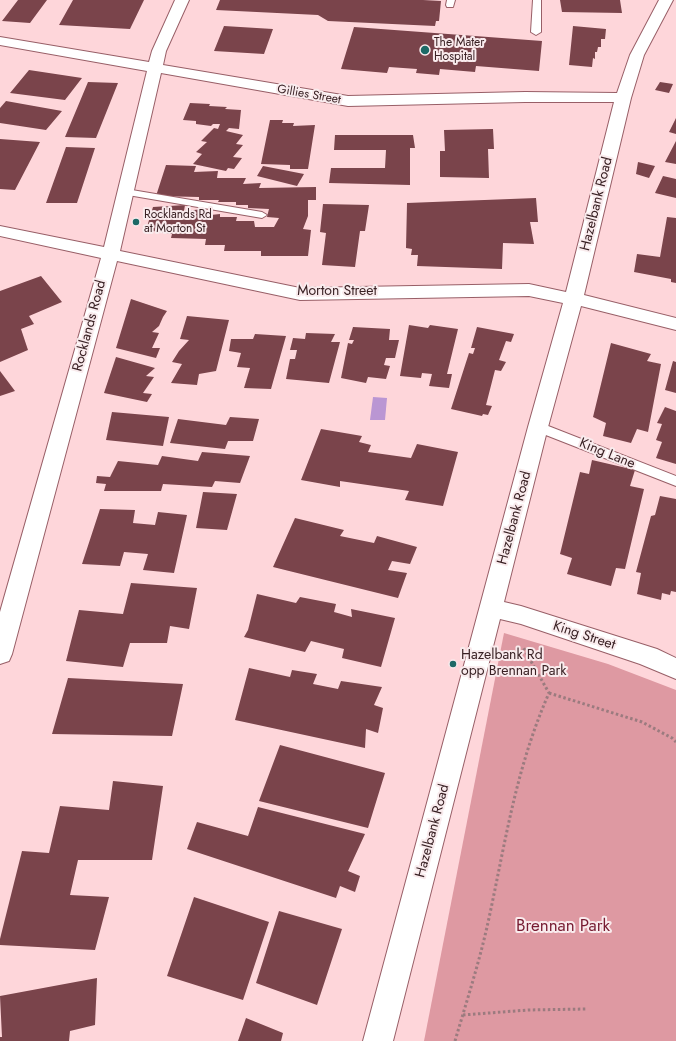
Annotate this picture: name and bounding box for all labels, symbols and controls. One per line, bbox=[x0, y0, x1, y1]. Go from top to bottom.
place label: The Mater Hospital bbox=[434, 36, 484, 64]
marker: The Mater Hospital bbox=[419, 44, 431, 56]
street label: Gillies Street bbox=[276, 82, 342, 108]
street label: Hazelbank Road bbox=[577, 155, 617, 253]
place label: Rocklands Rd at Morton St bbox=[144, 208, 212, 236]
marker: Rocklands Rd at Morton St bbox=[131, 217, 141, 227]
street label: Rocklands Road bbox=[70, 279, 110, 373]
street label: Morton Street bbox=[297, 284, 377, 300]
street label: King Lane bbox=[577, 435, 637, 473]
street label: Hazelbank Road bbox=[494, 469, 536, 567]
street label: King Street bbox=[551, 618, 617, 654]
place label: Hazelbank Rd opp Brennan Park bbox=[461, 648, 566, 680]
marker: Hazelbank Rd opp Brennan Park bbox=[448, 659, 458, 669]
street label: Hazelbank Road bbox=[412, 782, 454, 880]
park label: Brennan Park bbox=[516, 917, 610, 937]

